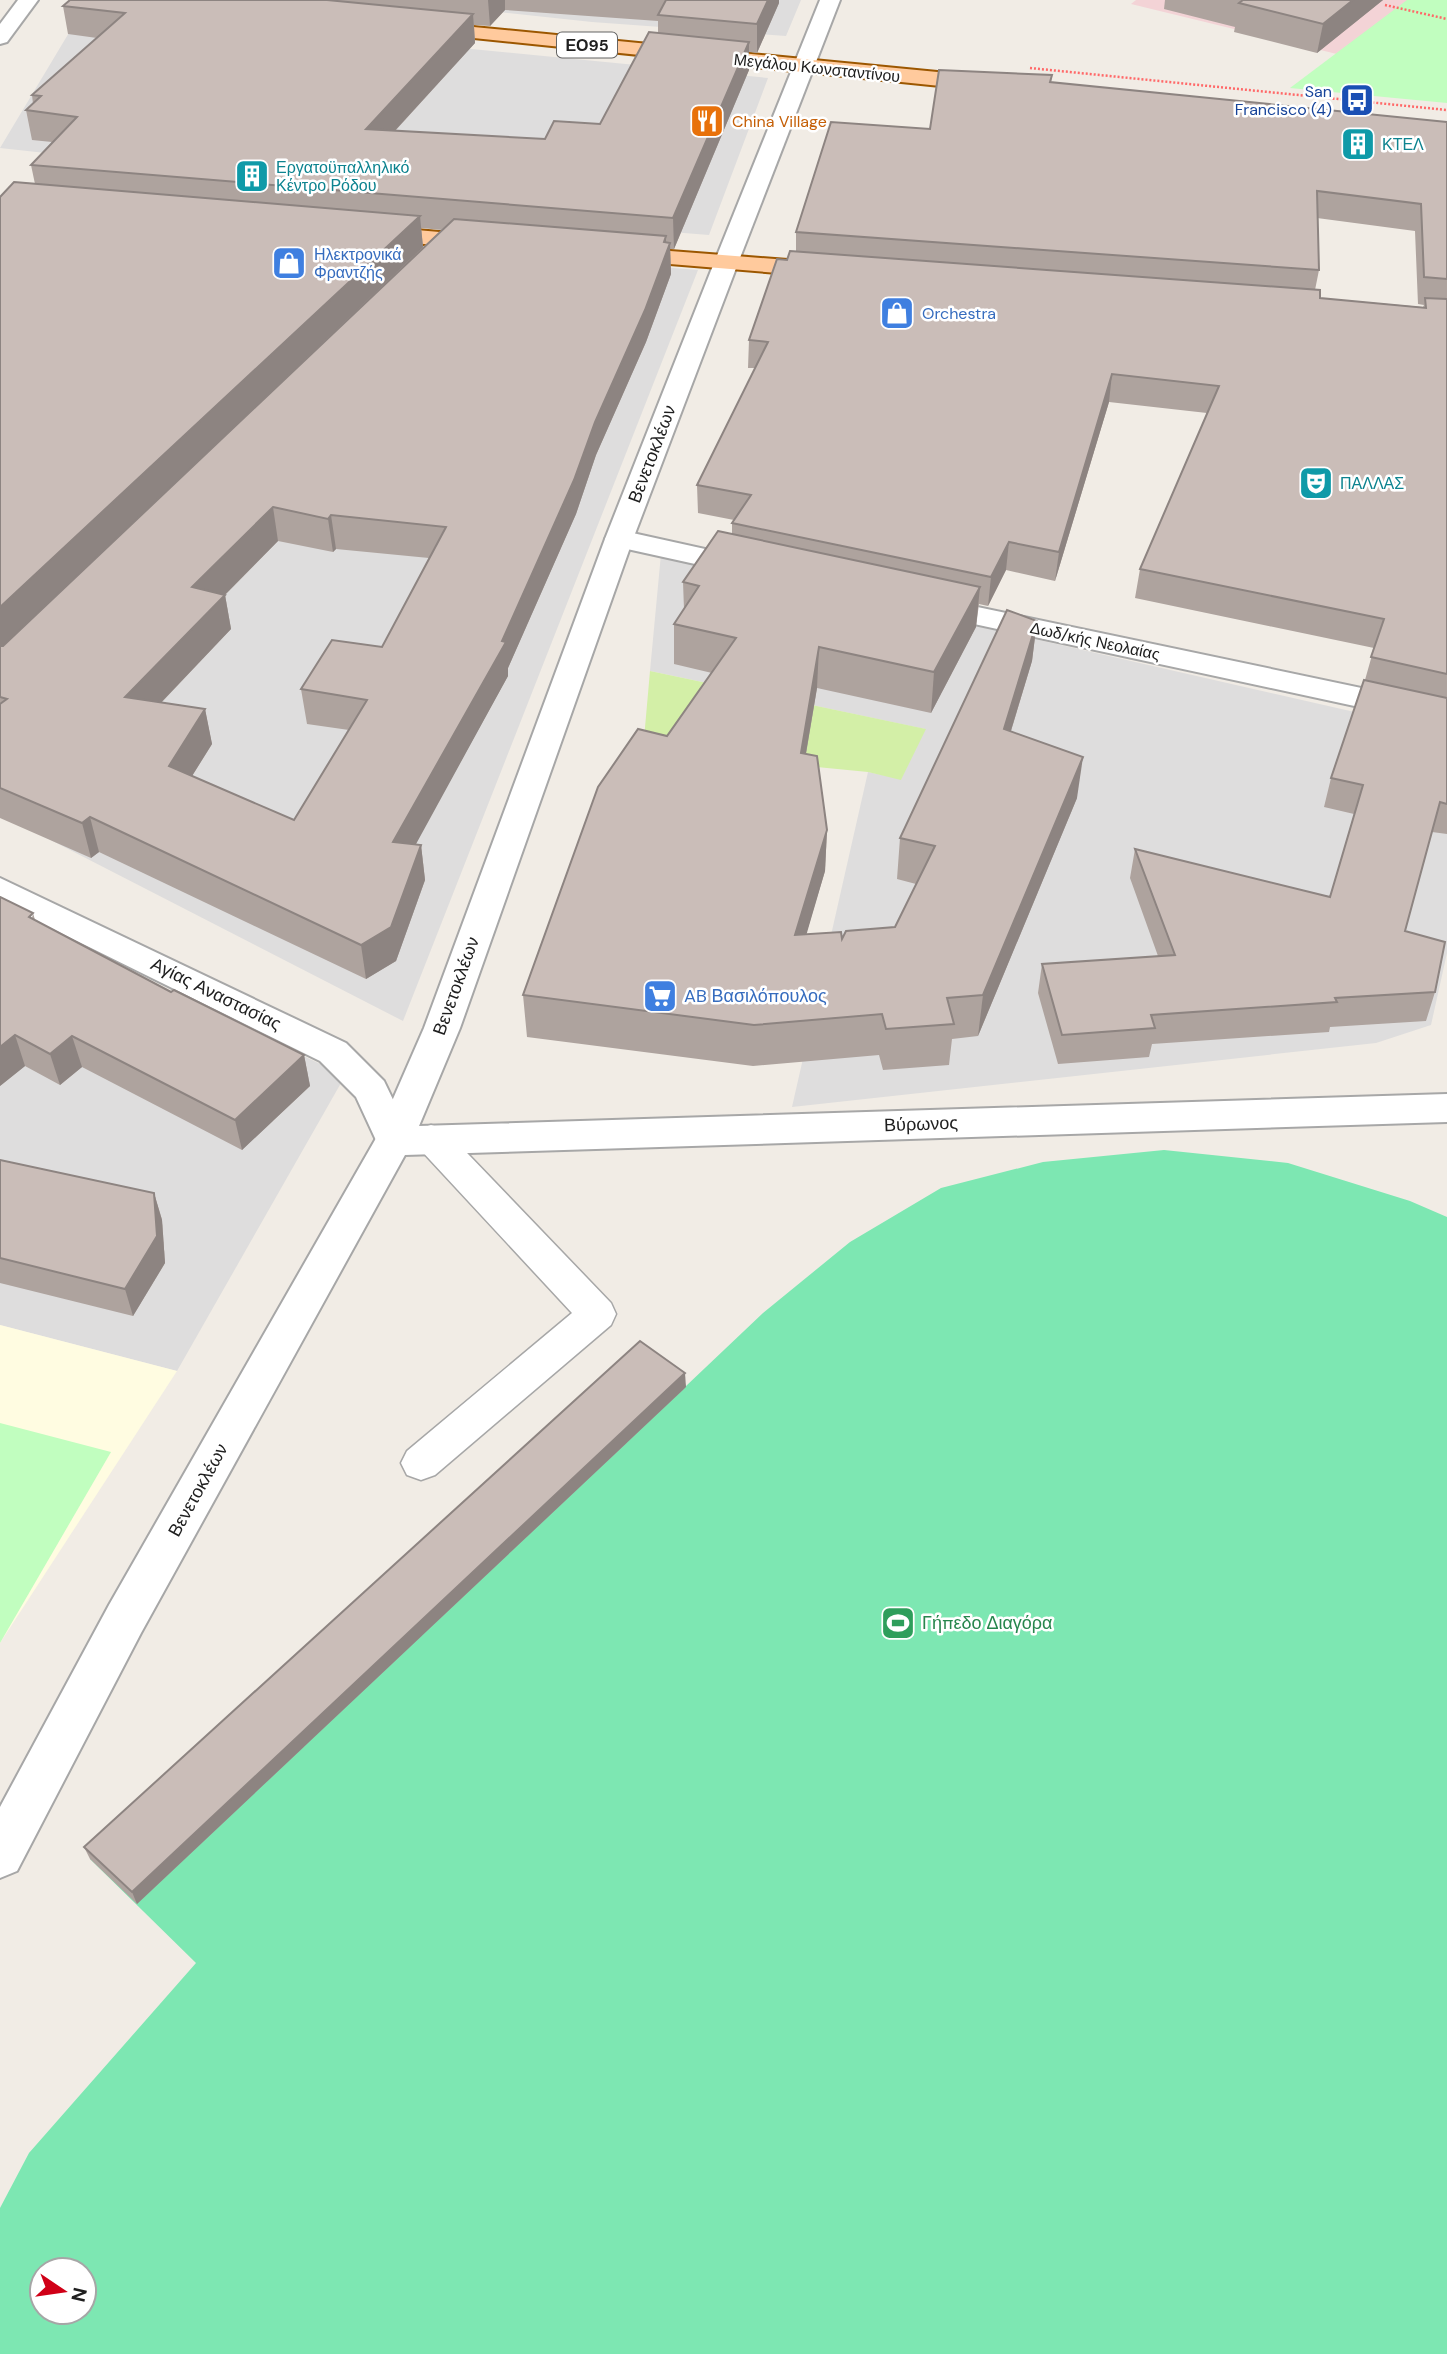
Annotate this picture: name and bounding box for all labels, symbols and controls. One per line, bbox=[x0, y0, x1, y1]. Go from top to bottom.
road number: ΕΟ95 bbox=[557, 32, 617, 58]
street label: Μεγάλου Κωνσταντίνου bbox=[733, 49, 901, 87]
place label: San Francisco (4) bbox=[1235, 81, 1332, 120]
bus stop icon: San Francisco (4) bbox=[1338, 81, 1376, 119]
restaurant icon: China Village bbox=[688, 102, 726, 140]
place label: China Village bbox=[732, 111, 827, 132]
building icon: ΚΤΕΛ bbox=[1339, 125, 1377, 163]
place label: ΚΤΕΛ bbox=[1382, 134, 1424, 155]
building icon: Εργατοϋπαλληλικό Κέντρο Ρόδου bbox=[233, 157, 271, 195]
place label: Εργατοϋπαλληλικό Κέντρο Ρόδου bbox=[276, 157, 410, 196]
shop icon: Ηλεκτρονικά Φραντζής bbox=[270, 244, 308, 282]
place label: Ηλεκτρονικά Φραντζής bbox=[314, 244, 402, 283]
shop icon: Orchestra bbox=[878, 294, 916, 332]
place label: Orchestra bbox=[922, 303, 996, 324]
street label: Βενετοκλέων bbox=[622, 402, 682, 506]
theatre icon: ΠΑΛΛΑΣ bbox=[1297, 464, 1335, 502]
place label: ΠΑΛΛΑΣ bbox=[1340, 473, 1404, 494]
street label: Δωδ/κής Νεολαίας bbox=[1028, 617, 1162, 665]
street label: Βενετοκλέων bbox=[427, 934, 485, 1038]
street label: Αγίας Αναστασίας bbox=[147, 952, 285, 1036]
supermarket icon: AB Βασιλόπουλος bbox=[641, 977, 679, 1015]
place label: AB Βασιλόπουλος bbox=[684, 984, 827, 1008]
street label: Βύρωνος bbox=[884, 1111, 959, 1137]
street label: Βενετοκλέων bbox=[163, 1439, 233, 1541]
sports icon: Γήπεδο Διαγόρα bbox=[879, 1604, 917, 1642]
place label: Γήπεδο Διαγόρα bbox=[922, 1611, 1052, 1635]
north arrow bbox=[28, 2256, 98, 2326]
text: N bbox=[65, 2285, 93, 2304]

